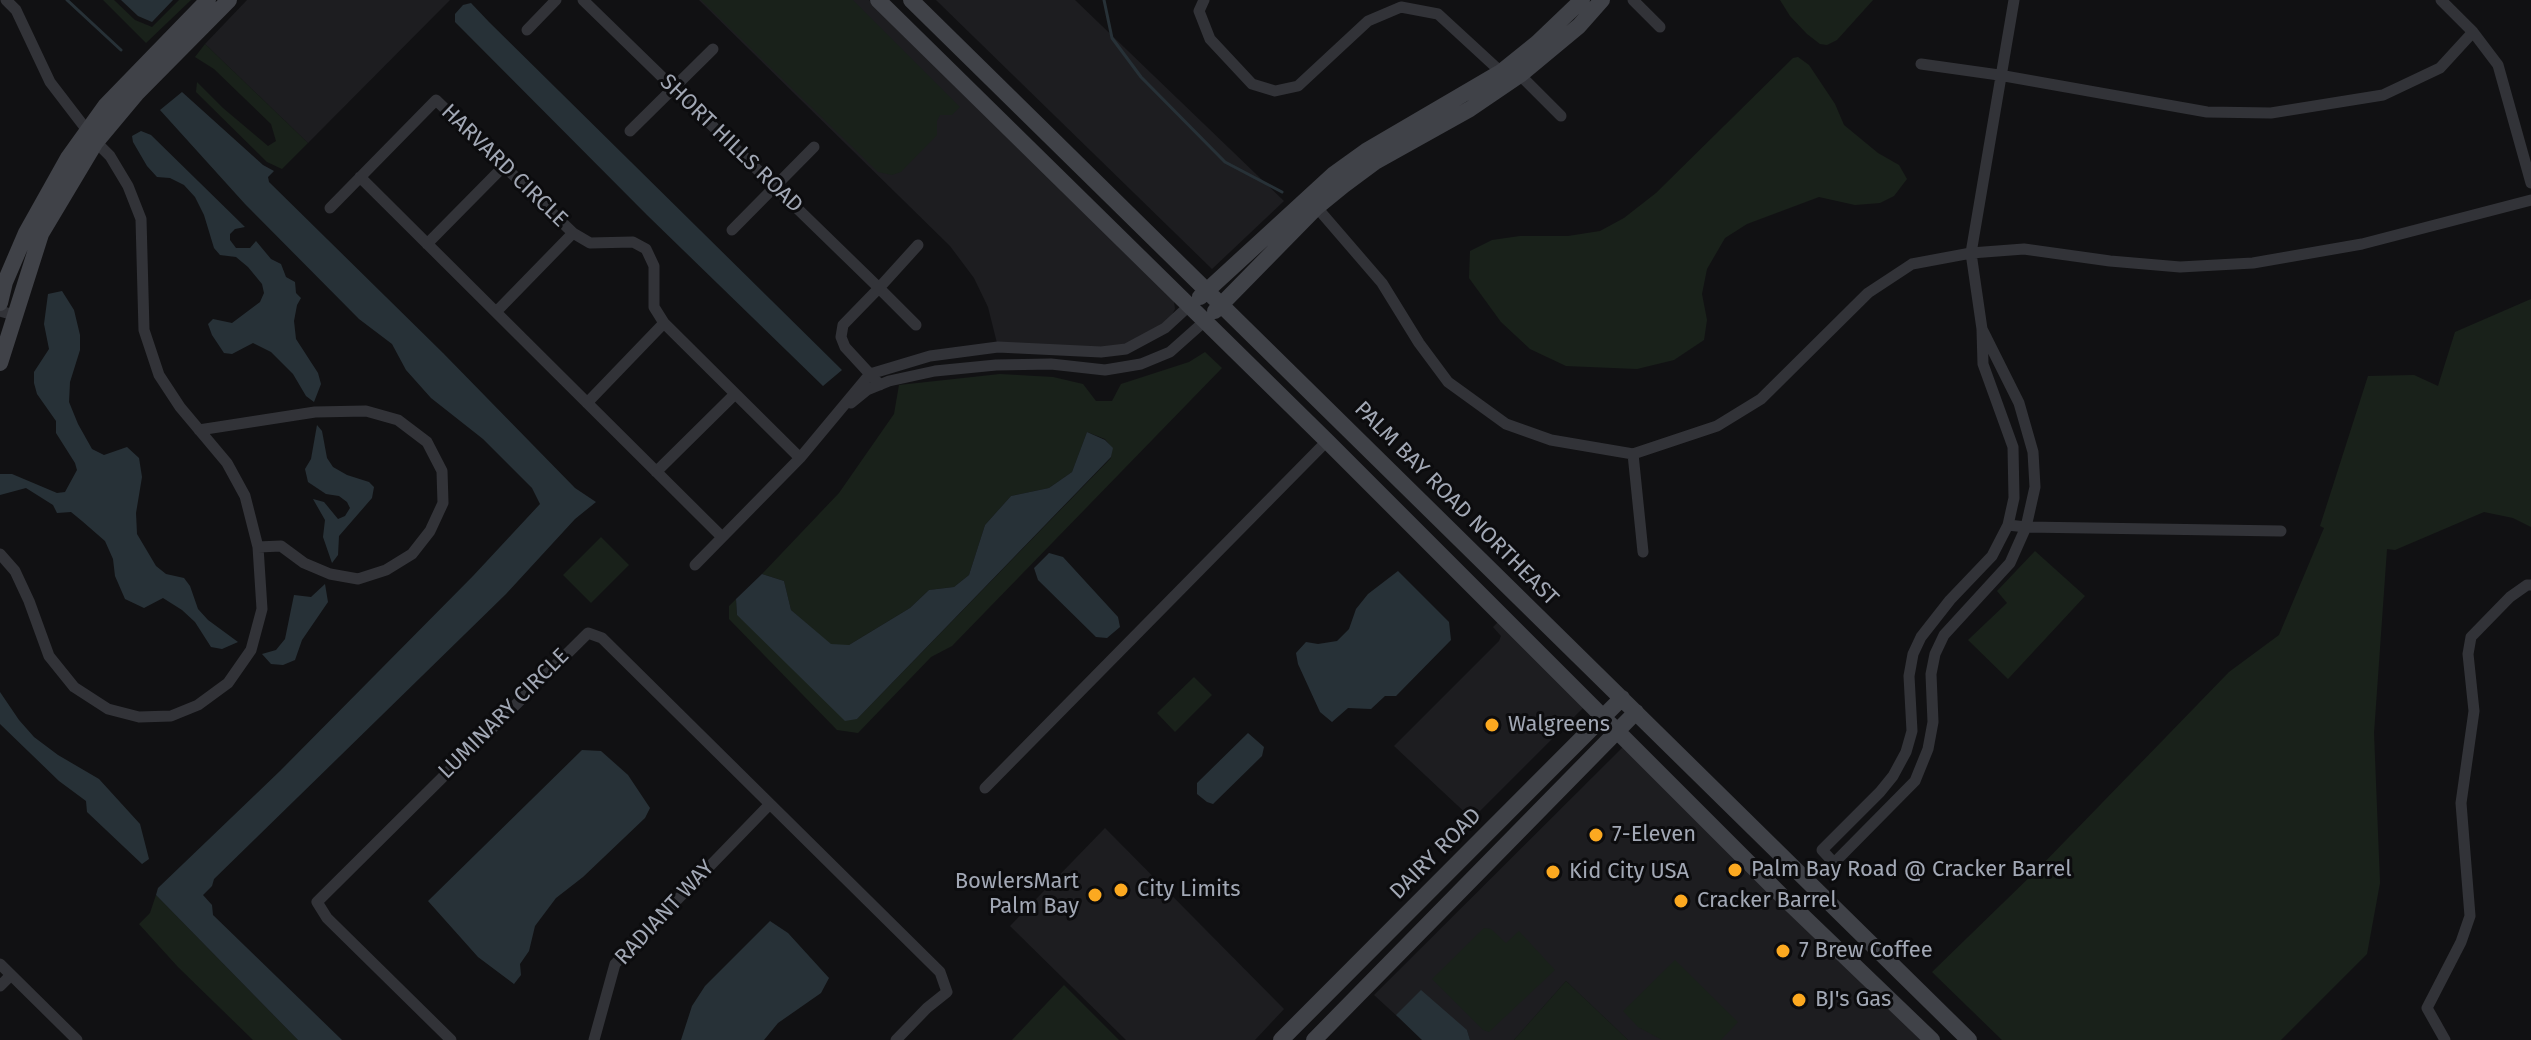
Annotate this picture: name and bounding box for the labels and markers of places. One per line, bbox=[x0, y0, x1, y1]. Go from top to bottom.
place label: Walgreens bbox=[1508, 712, 1610, 738]
marker: Walgreens bbox=[1483, 716, 1501, 734]
place label: 7-Eleven bbox=[1612, 822, 1696, 848]
marker: 7-Eleven bbox=[1587, 826, 1605, 844]
place label: Palm Bay Road @ Cracker Barrel bbox=[1751, 857, 2072, 883]
place label: Kid City USA bbox=[1569, 859, 1689, 885]
marker: Palm Bay Road @ Cracker Barrel bbox=[1726, 861, 1744, 879]
marker: Kid City USA bbox=[1544, 863, 1562, 881]
place label: BowlersMart Palm Bay bbox=[955, 869, 1079, 920]
place label: City Limits bbox=[1137, 877, 1240, 903]
marker: City Limits bbox=[1112, 881, 1130, 899]
marker: BowlersMart Palm Bay bbox=[1086, 886, 1104, 904]
place label: Cracker Barrel bbox=[1697, 888, 1837, 914]
marker: Cracker Barrel bbox=[1672, 892, 1690, 910]
place label: 7 Brew Coffee bbox=[1799, 938, 1933, 964]
marker: 7 Brew Coffee bbox=[1774, 942, 1792, 960]
place label: BJ's Gas bbox=[1815, 987, 1891, 1013]
marker: BJ's Gas bbox=[1790, 991, 1808, 1009]

